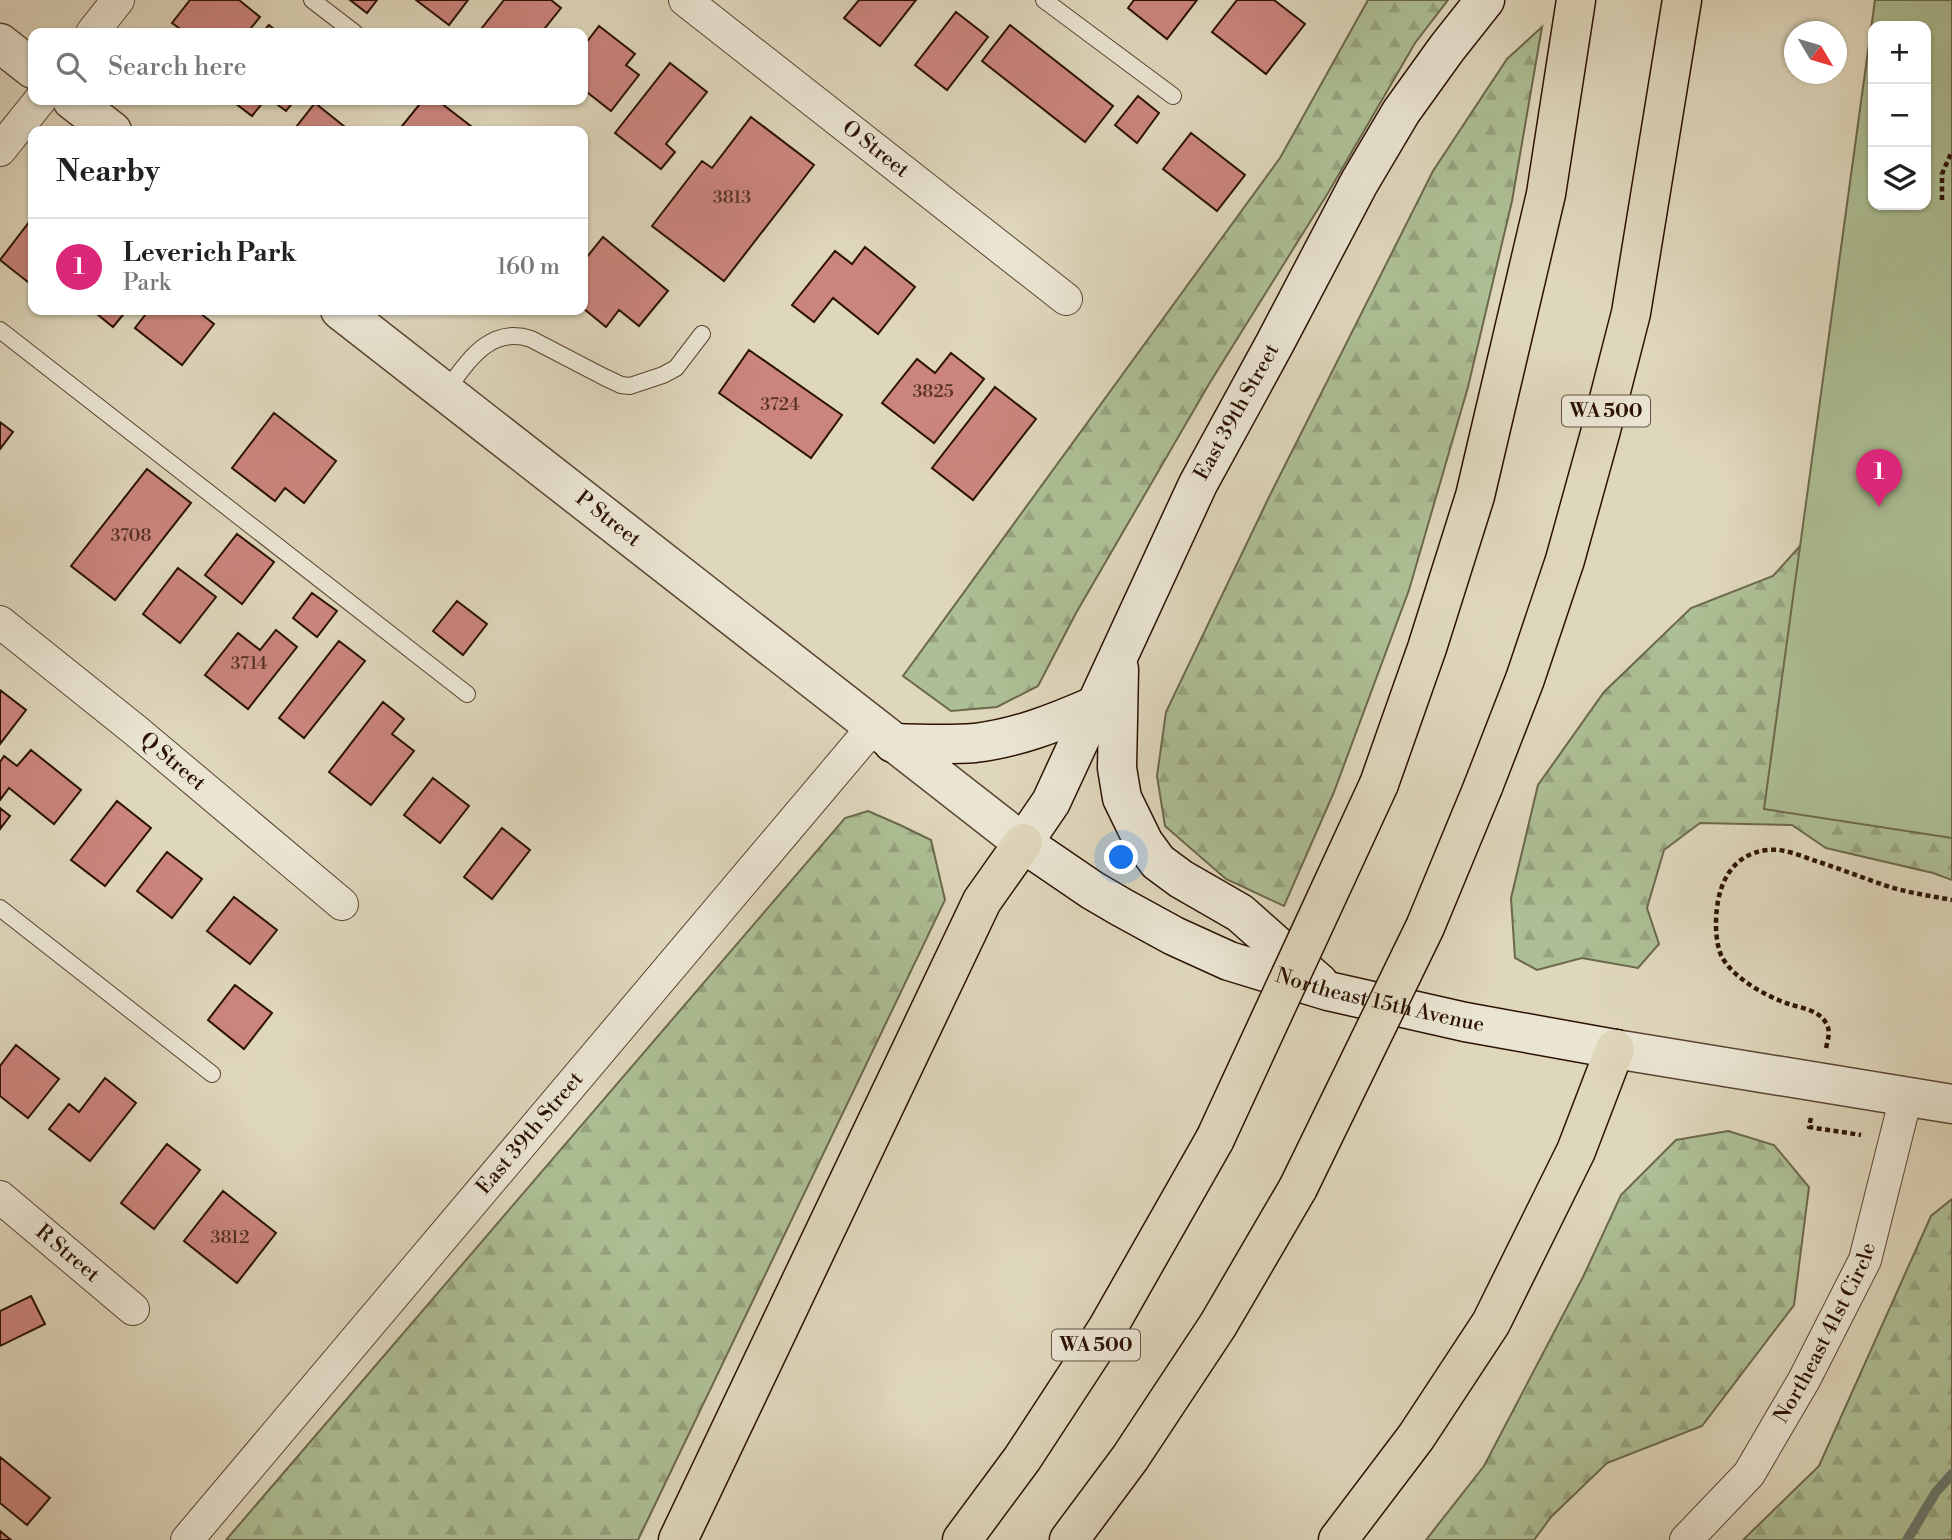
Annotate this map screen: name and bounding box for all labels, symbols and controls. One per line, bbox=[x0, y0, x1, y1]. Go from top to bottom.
north arrow bbox=[1784, 21, 1847, 84]
map controls bbox=[1868, 21, 1931, 210]
button: + bbox=[1868, 21, 1931, 84]
search box bbox=[28, 28, 588, 105]
icon: search bbox=[52, 48, 90, 86]
text: Search here bbox=[108, 51, 247, 83]
button: − bbox=[1868, 84, 1931, 147]
street label: O Street bbox=[837, 115, 914, 184]
button: layers bbox=[1868, 147, 1931, 210]
text: Nearby bbox=[56, 153, 160, 191]
house number: 3813 bbox=[713, 186, 751, 209]
text: Leverich Park bbox=[123, 237, 296, 269]
text: 1 bbox=[73, 253, 85, 281]
text: 160 m bbox=[497, 253, 560, 281]
text: Park bbox=[123, 269, 171, 297]
street label: East 39th Street bbox=[1189, 339, 1286, 485]
house number: 3825 bbox=[912, 380, 954, 403]
house number: 3724 bbox=[760, 393, 800, 416]
road number: WA 500 bbox=[1562, 396, 1650, 426]
pin: 1 bbox=[1856, 449, 1902, 507]
street label: P Street bbox=[570, 486, 646, 553]
house number: 3708 bbox=[110, 524, 152, 547]
house number: 3714 bbox=[230, 652, 268, 675]
street label: Q Street bbox=[134, 727, 211, 797]
your location bbox=[1104, 840, 1138, 874]
street label: Northeast 15th Avenue bbox=[1272, 963, 1486, 1038]
street label: East 39th Street bbox=[471, 1066, 589, 1200]
street label: R Street bbox=[30, 1219, 105, 1288]
house number: 3812 bbox=[211, 1226, 250, 1249]
street label: Northeast 41st Circle bbox=[1769, 1240, 1882, 1428]
road number: WA 500 bbox=[1052, 1330, 1140, 1360]

